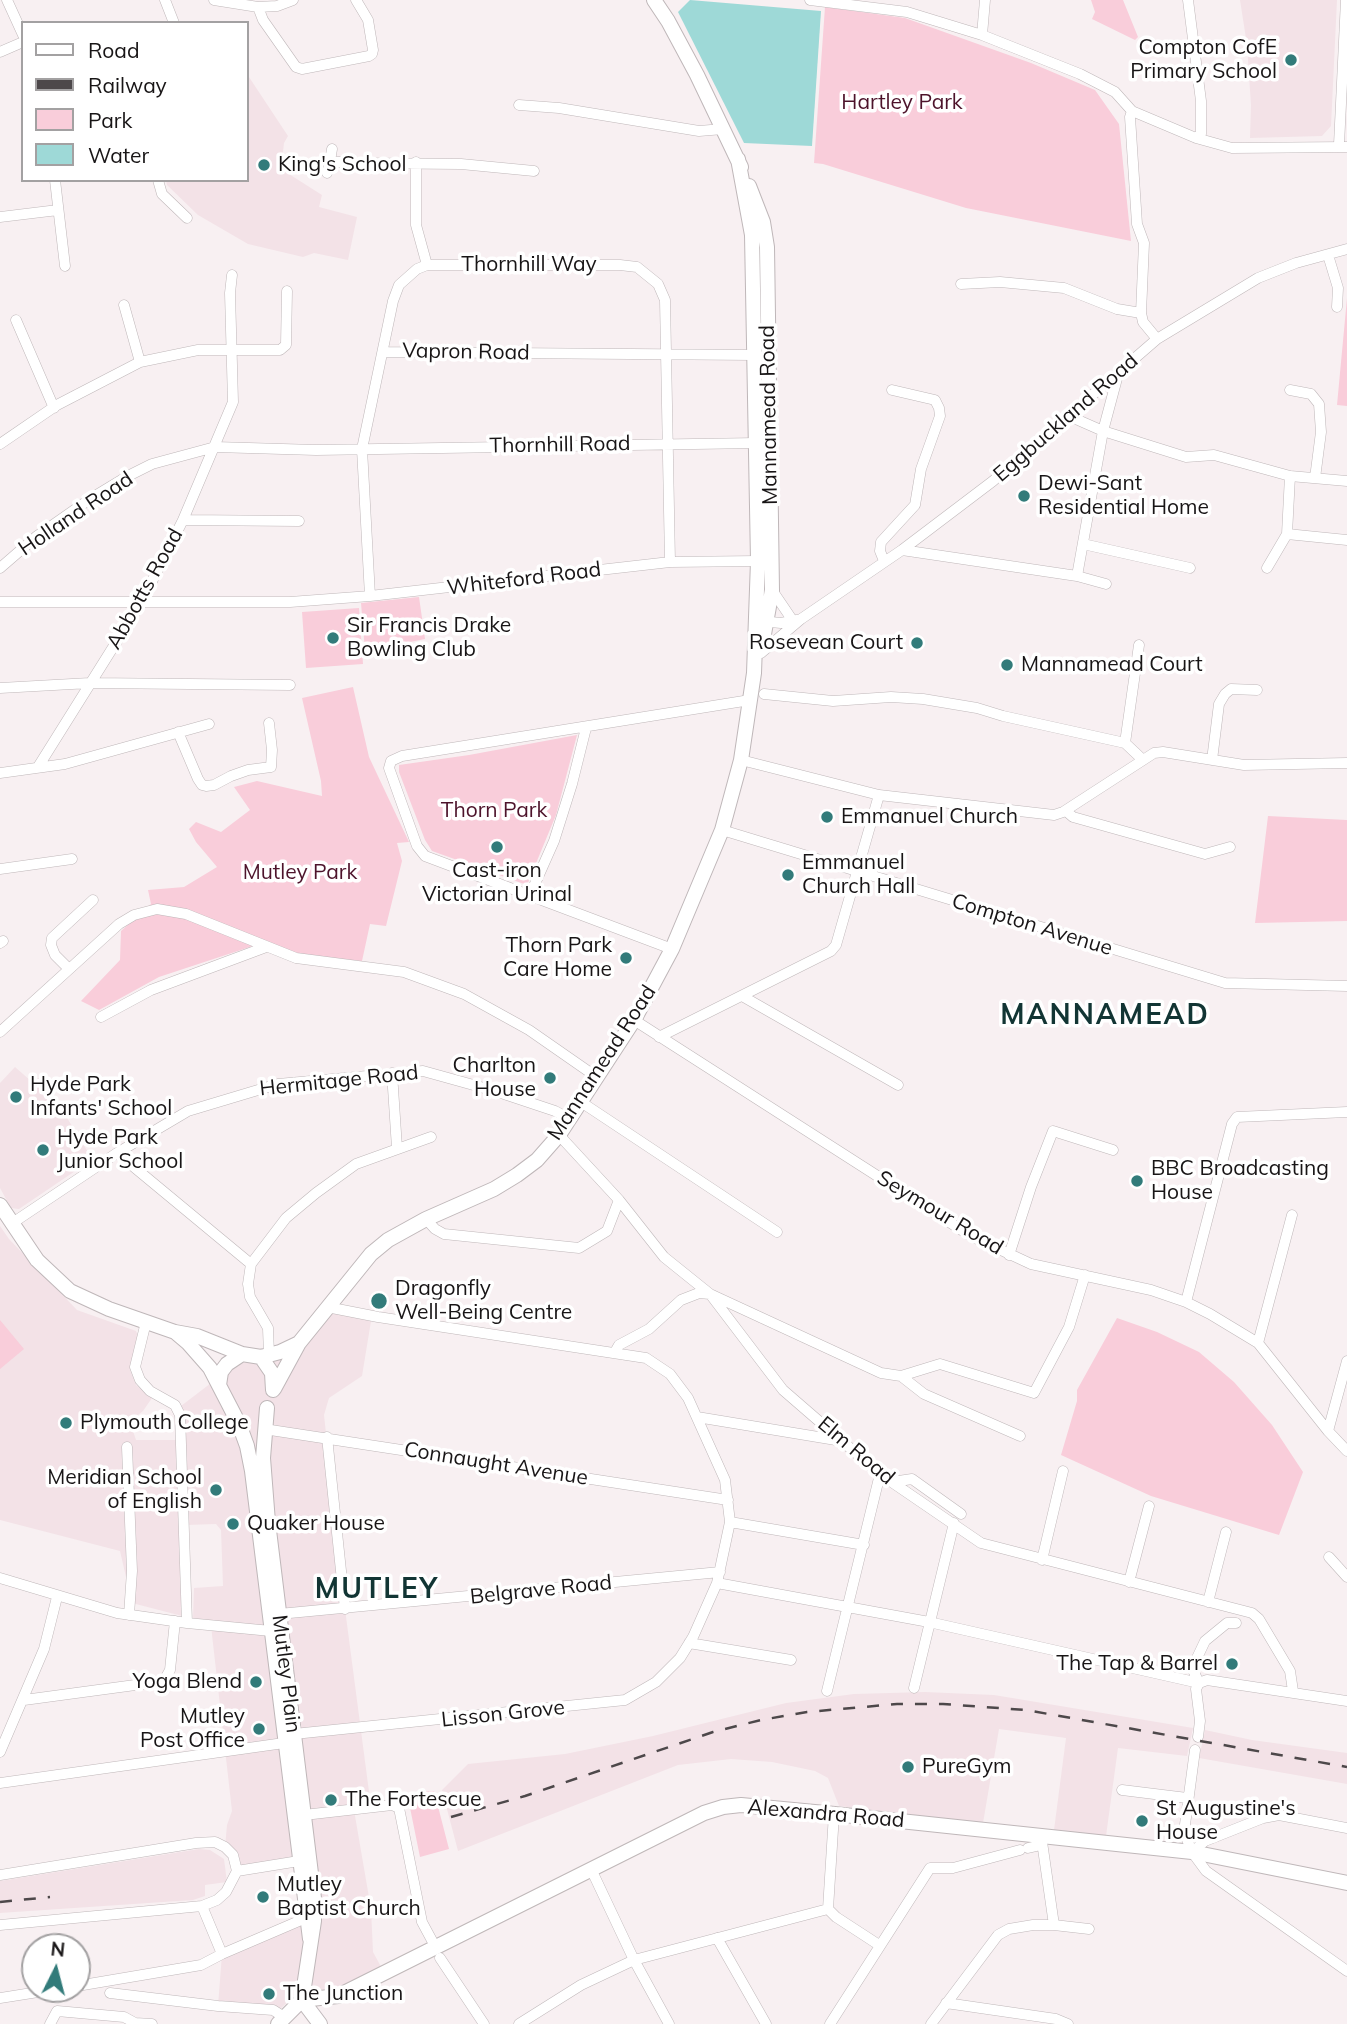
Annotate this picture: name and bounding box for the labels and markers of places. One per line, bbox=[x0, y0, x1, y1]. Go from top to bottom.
place label: Compton CofE Primary School bbox=[1130, 35, 1277, 85]
marker: Compton CofE Primary School bbox=[1283, 52, 1299, 68]
place label: King's School bbox=[278, 152, 407, 178]
marker: King's School bbox=[256, 157, 272, 173]
place label: Dewi-Sant Residential Home bbox=[1038, 471, 1209, 521]
marker: Dewi-Sant Residential Home bbox=[1016, 488, 1032, 504]
place label: Sir Francis Drake Bowling Club bbox=[347, 613, 511, 663]
marker: Sir Francis Drake Bowling Club bbox=[325, 630, 341, 646]
place label: Rosevean Court bbox=[749, 630, 903, 656]
marker: Rosevean Court bbox=[909, 635, 925, 651]
place label: Mannamead Court bbox=[1021, 652, 1203, 678]
marker: Mannamead Court bbox=[999, 657, 1015, 673]
place label: Emmanuel Church bbox=[841, 804, 1018, 830]
marker: Emmanuel Church bbox=[819, 809, 835, 825]
marker: Cast-iron Victorian Urinal bbox=[489, 839, 505, 855]
place label: Emmanuel Church Hall bbox=[802, 850, 915, 900]
place label: Cast-iron Victorian Urinal bbox=[422, 858, 572, 908]
marker: Emmanuel Church Hall bbox=[780, 867, 796, 883]
place label: Thorn Park Care Home bbox=[503, 933, 612, 983]
marker: Thorn Park Care Home bbox=[618, 950, 634, 966]
place label: Charlton House bbox=[453, 1053, 536, 1103]
marker: Charlton House bbox=[542, 1070, 558, 1086]
place label: Hyde Park Infants' School bbox=[30, 1072, 172, 1122]
marker: Hyde Park Infants' School bbox=[8, 1089, 24, 1105]
place label: Hyde Park Junior School bbox=[57, 1125, 183, 1175]
marker: Hyde Park Junior School bbox=[35, 1142, 51, 1158]
place label: BBC Broadcasting House bbox=[1151, 1156, 1329, 1206]
marker: BBC Broadcasting House bbox=[1129, 1173, 1145, 1189]
place label: Dragonfly Well-Being Centre bbox=[395, 1276, 572, 1326]
marker: Dragonfly Well-Being Centre bbox=[369, 1291, 389, 1311]
place label: Plymouth College bbox=[80, 1410, 249, 1436]
marker: Plymouth College bbox=[58, 1415, 74, 1431]
place label: Meridian School of English bbox=[47, 1465, 202, 1515]
marker: Meridian School of English bbox=[208, 1482, 224, 1498]
place label: Quaker House bbox=[247, 1511, 385, 1537]
marker: Quaker House bbox=[225, 1516, 241, 1532]
place label: The Tap & Barrel bbox=[1056, 1651, 1218, 1677]
marker: The Tap & Barrel bbox=[1224, 1656, 1240, 1672]
place label: Yoga Blend bbox=[133, 1669, 242, 1695]
marker: Yoga Blend bbox=[248, 1674, 264, 1690]
place label: Mutley Post Office bbox=[140, 1704, 245, 1754]
marker: Mutley Post Office bbox=[251, 1721, 267, 1737]
place label: PureGym bbox=[922, 1754, 1012, 1780]
marker: PureGym bbox=[900, 1759, 916, 1775]
place label: The Fortescue bbox=[345, 1787, 481, 1813]
marker: The Fortescue bbox=[323, 1792, 339, 1808]
place label: St Augustine's House bbox=[1156, 1796, 1296, 1846]
marker: St Augustine's House bbox=[1134, 1813, 1150, 1829]
place label: Mutley Baptist Church bbox=[277, 1872, 421, 1922]
marker: Mutley Baptist Church bbox=[255, 1889, 271, 1905]
place label: The Junction bbox=[283, 1981, 403, 2007]
marker: The Junction bbox=[261, 1986, 277, 2002]

